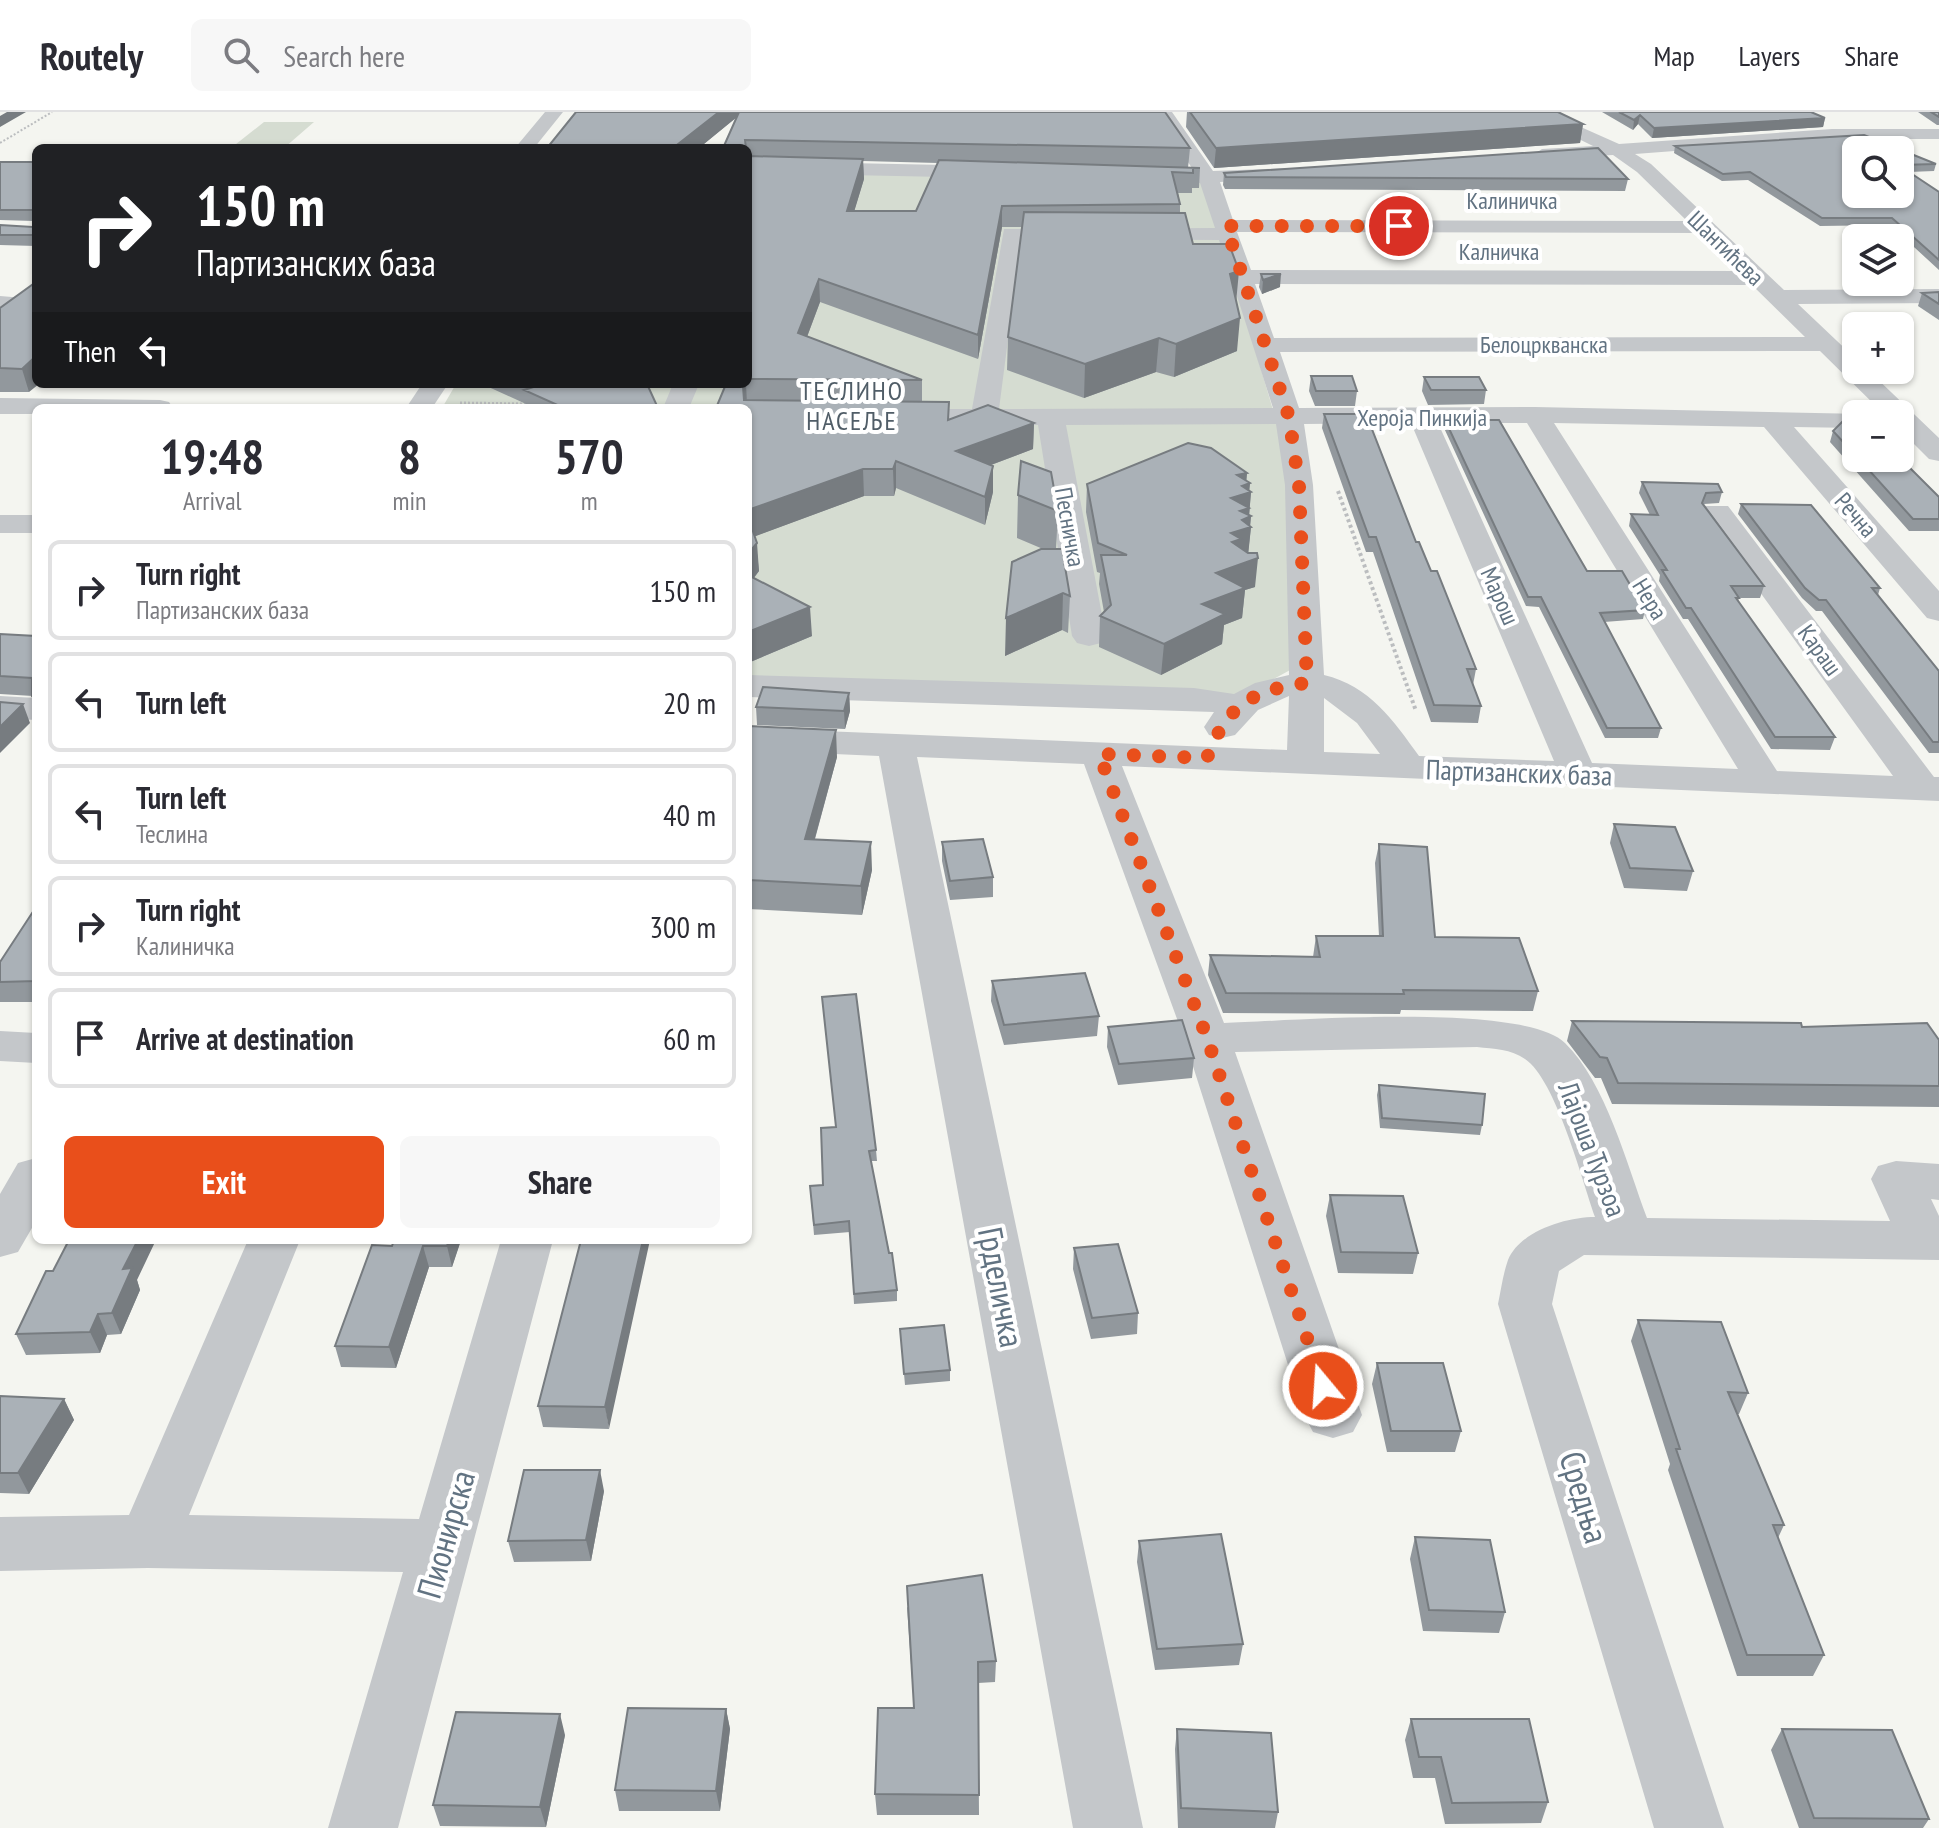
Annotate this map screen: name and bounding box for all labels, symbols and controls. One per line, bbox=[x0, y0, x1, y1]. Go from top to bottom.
search box bbox=[191, 19, 751, 91]
text: Routely bbox=[40, 31, 143, 80]
icon: search bbox=[219, 33, 263, 77]
text: Search here bbox=[283, 36, 405, 75]
text: Map bbox=[1653, 37, 1695, 74]
text: Layers bbox=[1739, 37, 1800, 74]
text: Share bbox=[1844, 37, 1899, 74]
map controls bbox=[1842, 136, 1914, 472]
button: search bbox=[1842, 136, 1914, 208]
text: 150 m bbox=[196, 169, 325, 241]
icon: right bbox=[64, 176, 168, 280]
street label: Калиничка bbox=[1466, 185, 1558, 216]
pin bbox=[1365, 192, 1433, 260]
icon: arrive bbox=[1377, 204, 1421, 248]
street label: Шантићева bbox=[1681, 204, 1771, 292]
button: layers bbox=[1842, 224, 1914, 296]
street label: Калничка bbox=[1459, 236, 1539, 267]
text: Партизанских база bbox=[196, 239, 436, 286]
button: + bbox=[1842, 312, 1914, 384]
icon: left bbox=[132, 328, 176, 372]
street label: Белоцркванска bbox=[1480, 329, 1608, 360]
text: Then bbox=[64, 331, 116, 370]
district label: ТЕСЛИНО НАСЕЉЕ bbox=[800, 374, 904, 437]
button: − bbox=[1842, 400, 1914, 472]
street label: Хероја Пинкија bbox=[1357, 402, 1487, 433]
text: 19:48 bbox=[160, 425, 264, 487]
text: 8 bbox=[398, 425, 421, 487]
text: 570 bbox=[555, 425, 624, 487]
text: Arrival bbox=[183, 484, 242, 517]
text: min bbox=[392, 484, 426, 517]
text: m bbox=[581, 484, 598, 517]
street label: Песничка bbox=[1048, 485, 1092, 569]
street label: Речна bbox=[1828, 486, 1884, 544]
text: Turn right bbox=[136, 554, 240, 593]
street label: Марош bbox=[1474, 562, 1526, 630]
icon: right bbox=[68, 568, 112, 612]
text: 150 m bbox=[650, 571, 716, 610]
street label: Нера bbox=[1626, 573, 1674, 625]
text: Партизанских база bbox=[136, 593, 309, 626]
street label: Караш bbox=[1791, 618, 1849, 682]
icon: left bbox=[68, 680, 112, 724]
text: Turn left bbox=[136, 683, 226, 722]
text: 20 m bbox=[663, 683, 716, 722]
street label: Партизанских база bbox=[1425, 750, 1613, 794]
text: Turn left bbox=[136, 778, 226, 817]
icon: left bbox=[68, 792, 112, 836]
text: 40 m bbox=[663, 795, 716, 834]
text: Теслина bbox=[136, 817, 208, 850]
text: Turn right bbox=[136, 890, 240, 929]
icon: right bbox=[68, 904, 112, 948]
text: 300 m bbox=[650, 907, 716, 946]
text: Калиничка bbox=[136, 929, 235, 962]
icon: arrive bbox=[68, 1016, 112, 1060]
text: Arrive at destination bbox=[136, 1019, 354, 1058]
text: 60 m bbox=[663, 1019, 716, 1058]
street label: Лајоша Турзоа bbox=[1550, 1075, 1636, 1222]
button: Exit bbox=[64, 1136, 384, 1228]
button: Share bbox=[400, 1136, 720, 1228]
street label: Грделичка bbox=[969, 1223, 1035, 1351]
position arrow bbox=[1281, 1344, 1365, 1428]
street label: Средња bbox=[1550, 1446, 1620, 1548]
street label: Пионирска bbox=[406, 1465, 484, 1603]

